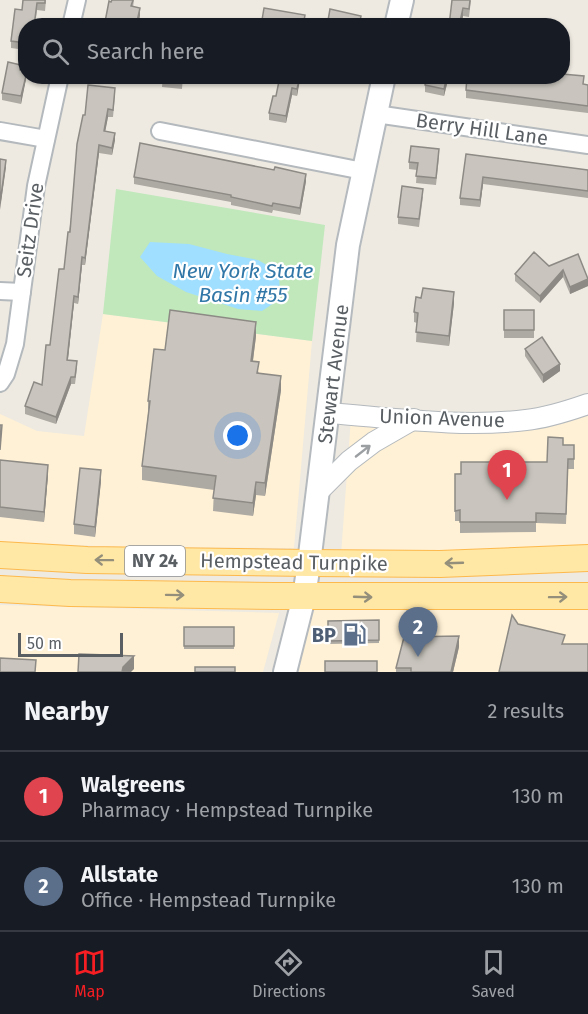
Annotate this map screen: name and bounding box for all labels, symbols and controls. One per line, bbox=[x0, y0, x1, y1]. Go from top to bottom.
search box bbox=[18, 18, 570, 84]
icon: search bbox=[39, 35, 72, 68]
text: Search here bbox=[87, 38, 205, 65]
street label: Berry Hill Lane bbox=[414, 108, 550, 150]
street label: Seitz Drive bbox=[11, 181, 49, 279]
water label: New York State Basin #55 bbox=[173, 258, 314, 308]
street label: Stewart Avenue bbox=[313, 303, 353, 445]
street label: Union Avenue bbox=[379, 404, 505, 432]
your location bbox=[223, 421, 252, 450]
one-way arrow bbox=[354, 444, 370, 457]
pin: 1 bbox=[488, 450, 526, 500]
road number: NY 24 bbox=[125, 546, 185, 576]
street label: Hempstead Turnpike bbox=[200, 548, 388, 576]
one-way arrow bbox=[94, 554, 114, 566]
one-way arrow bbox=[445, 557, 465, 569]
one-way arrow bbox=[164, 589, 184, 601]
one-way arrow bbox=[352, 591, 372, 602]
one-way arrow bbox=[547, 591, 567, 602]
pin: 2 bbox=[398, 608, 438, 657]
fuel station icon: BP bbox=[341, 622, 367, 648]
place label: BP bbox=[312, 623, 336, 647]
scale bar bbox=[18, 630, 123, 658]
text: 50 m bbox=[27, 634, 62, 653]
text: Nearby bbox=[24, 696, 109, 727]
text: 2 results bbox=[487, 699, 564, 723]
text: Walgreens bbox=[81, 771, 185, 798]
text: 1 bbox=[39, 784, 48, 808]
text: 130 m bbox=[512, 784, 564, 808]
text: Pharmacy · Hempstead Turnpike bbox=[81, 798, 373, 822]
text: Allstate bbox=[81, 861, 158, 888]
text: 2 bbox=[38, 874, 49, 898]
text: 130 m bbox=[512, 874, 564, 898]
text: Office · Hempstead Turnpike bbox=[81, 888, 336, 912]
tab: Map bbox=[73, 946, 106, 1001]
tab: Directions bbox=[252, 946, 326, 1001]
tab: Saved bbox=[472, 946, 515, 1001]

